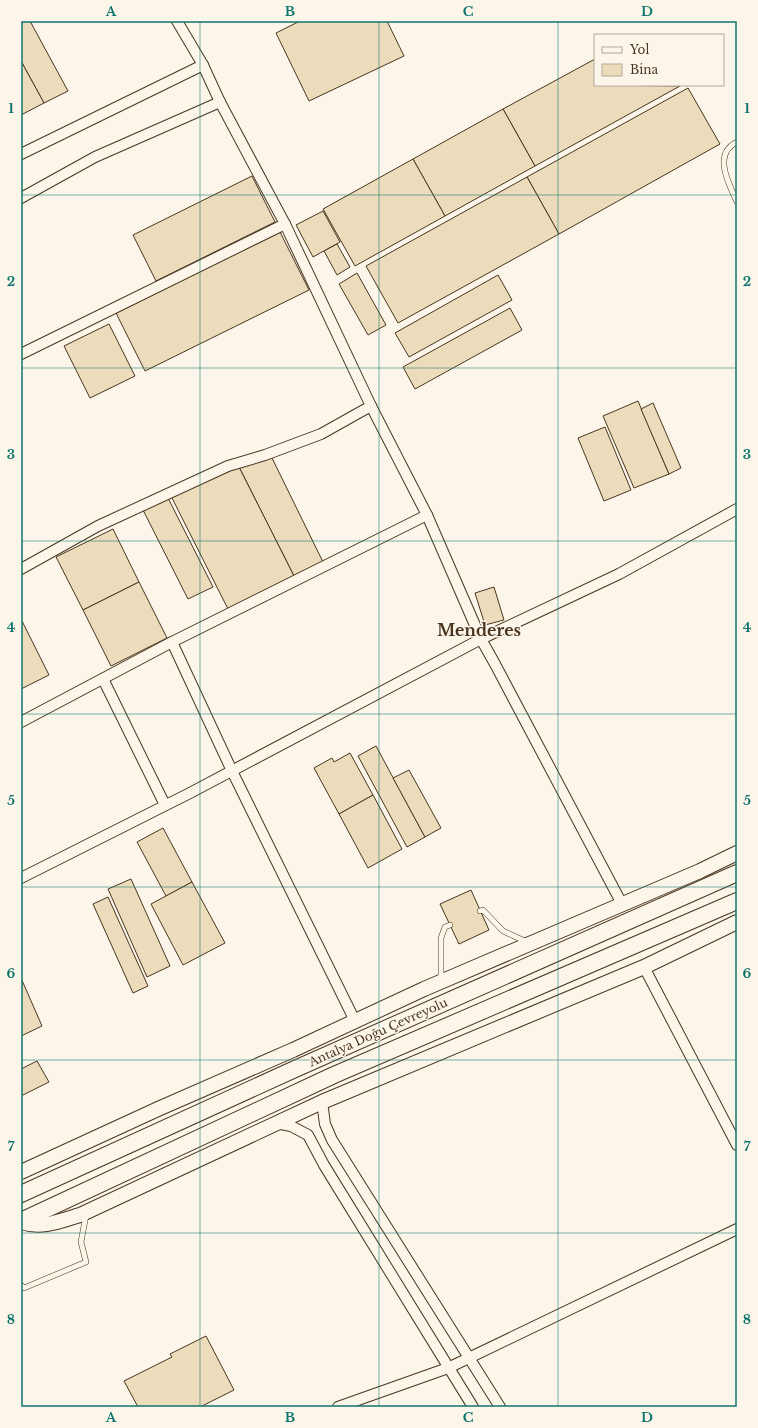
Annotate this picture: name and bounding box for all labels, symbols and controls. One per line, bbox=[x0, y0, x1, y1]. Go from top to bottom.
text: A bbox=[105, 3, 117, 20]
text: B bbox=[285, 3, 295, 20]
text: C bbox=[463, 3, 474, 20]
text: D bbox=[641, 3, 653, 20]
legend bbox=[594, 34, 724, 86]
text: Yol bbox=[629, 42, 649, 57]
text: Bina bbox=[630, 62, 659, 77]
text: 1 bbox=[8, 100, 14, 117]
text: 1 bbox=[744, 100, 750, 117]
text: 2 bbox=[7, 273, 15, 290]
text: 2 bbox=[743, 273, 751, 290]
text: 3 bbox=[7, 446, 15, 463]
text: 3 bbox=[743, 446, 751, 463]
text: 4 bbox=[7, 619, 16, 636]
text: 4 bbox=[743, 619, 752, 636]
district label: Menderes bbox=[437, 620, 521, 640]
text: 5 bbox=[7, 792, 15, 809]
text: 5 bbox=[743, 792, 751, 809]
text: 6 bbox=[7, 965, 16, 982]
text: 6 bbox=[743, 965, 752, 982]
street label: Antalya Doğu Çevreyolu bbox=[305, 995, 450, 1070]
text: 7 bbox=[8, 1138, 15, 1155]
text: 7 bbox=[744, 1138, 751, 1155]
text: 8 bbox=[7, 1311, 15, 1328]
text: 8 bbox=[743, 1311, 751, 1328]
text: A bbox=[105, 1409, 117, 1426]
text: B bbox=[285, 1409, 295, 1426]
text: C bbox=[463, 1409, 474, 1426]
text: D bbox=[641, 1409, 653, 1426]

